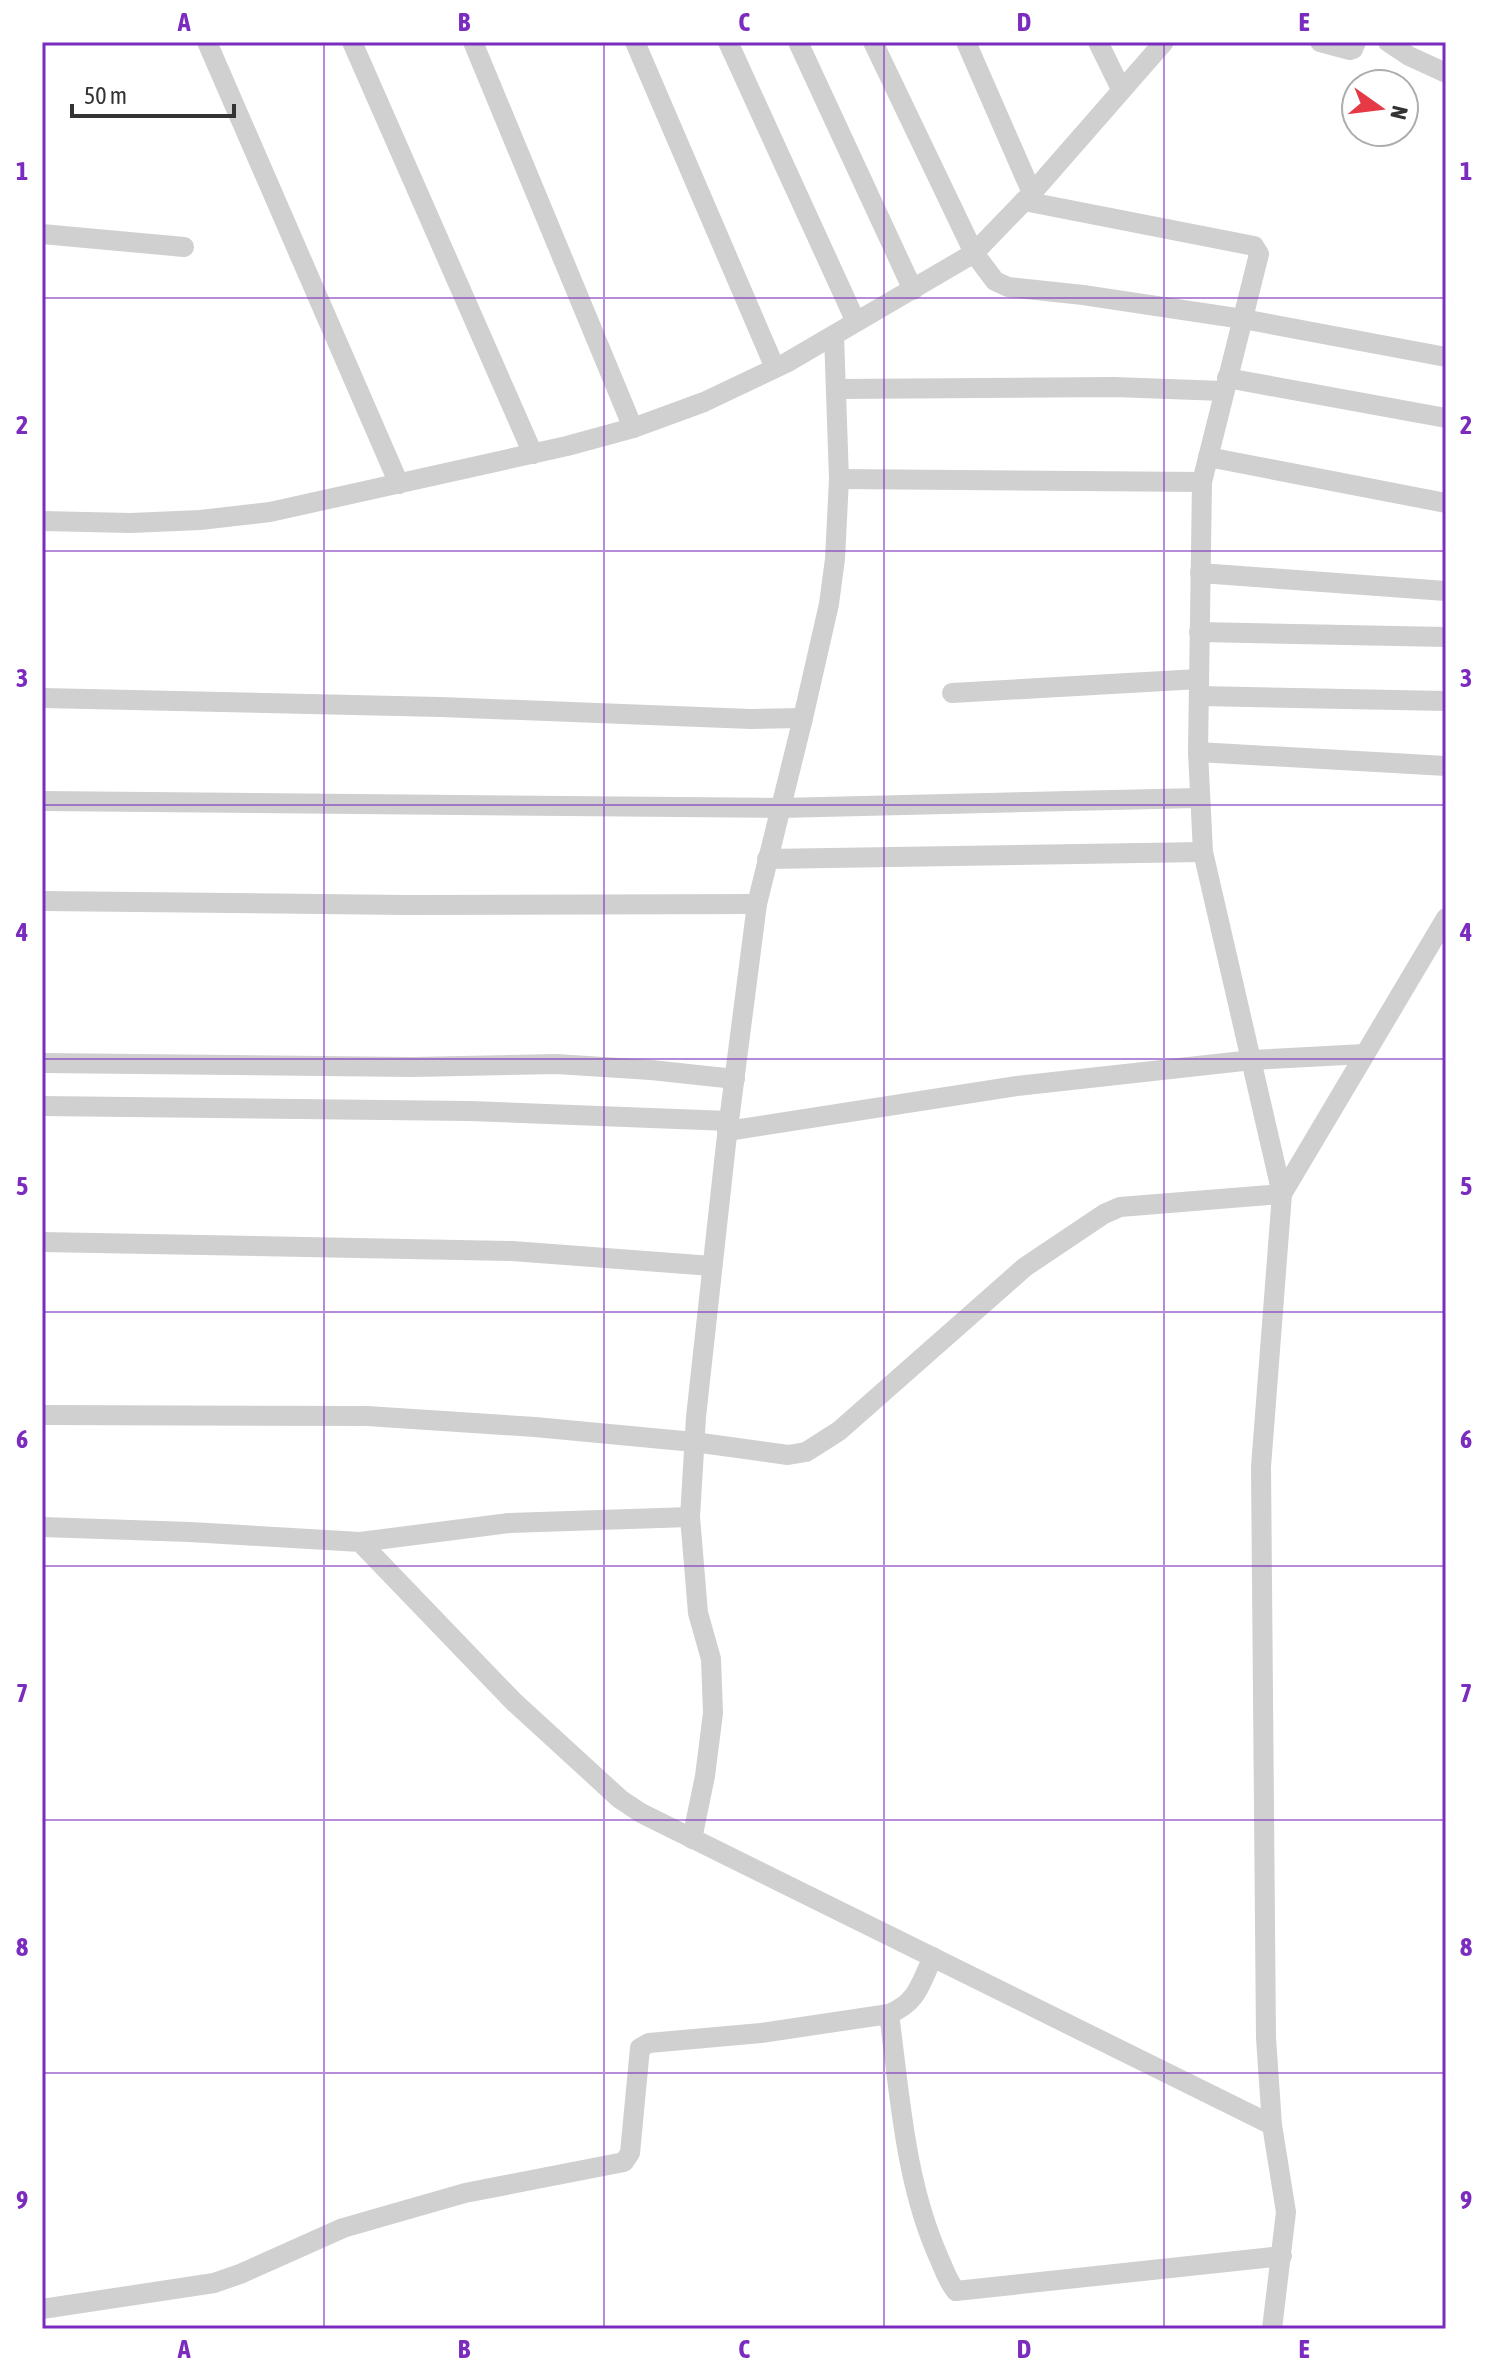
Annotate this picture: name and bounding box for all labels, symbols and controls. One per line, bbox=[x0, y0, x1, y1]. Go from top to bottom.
text: A bbox=[177, 7, 191, 37]
text: B bbox=[458, 7, 471, 37]
text: C bbox=[738, 7, 750, 37]
text: D bbox=[1017, 7, 1031, 37]
text: E bbox=[1298, 7, 1310, 37]
scale bar bbox=[72, 68, 234, 118]
north arrow bbox=[1340, 68, 1420, 148]
text: 50 m bbox=[84, 82, 127, 109]
text: N bbox=[1385, 103, 1414, 122]
text: 1 bbox=[16, 156, 28, 186]
text: 1 bbox=[1460, 156, 1472, 186]
text: 2 bbox=[16, 410, 28, 440]
text: 2 bbox=[1460, 410, 1472, 440]
text: 3 bbox=[16, 663, 28, 693]
text: 3 bbox=[1460, 663, 1472, 693]
text: 4 bbox=[15, 917, 28, 947]
text: 4 bbox=[1459, 917, 1472, 947]
text: 5 bbox=[16, 1171, 28, 1201]
text: 5 bbox=[1460, 1171, 1472, 1201]
text: 6 bbox=[16, 1424, 28, 1454]
text: 6 bbox=[1460, 1424, 1472, 1454]
text: 7 bbox=[16, 1678, 28, 1708]
text: 7 bbox=[1460, 1678, 1472, 1708]
text: 8 bbox=[16, 1932, 28, 1962]
text: 8 bbox=[1460, 1932, 1472, 1962]
text: 9 bbox=[16, 2185, 28, 2215]
text: 9 bbox=[1460, 2185, 1472, 2215]
text: A bbox=[177, 2334, 191, 2364]
text: B bbox=[458, 2334, 471, 2364]
text: C bbox=[738, 2334, 750, 2364]
text: D bbox=[1017, 2334, 1031, 2364]
text: E bbox=[1298, 2334, 1310, 2364]

